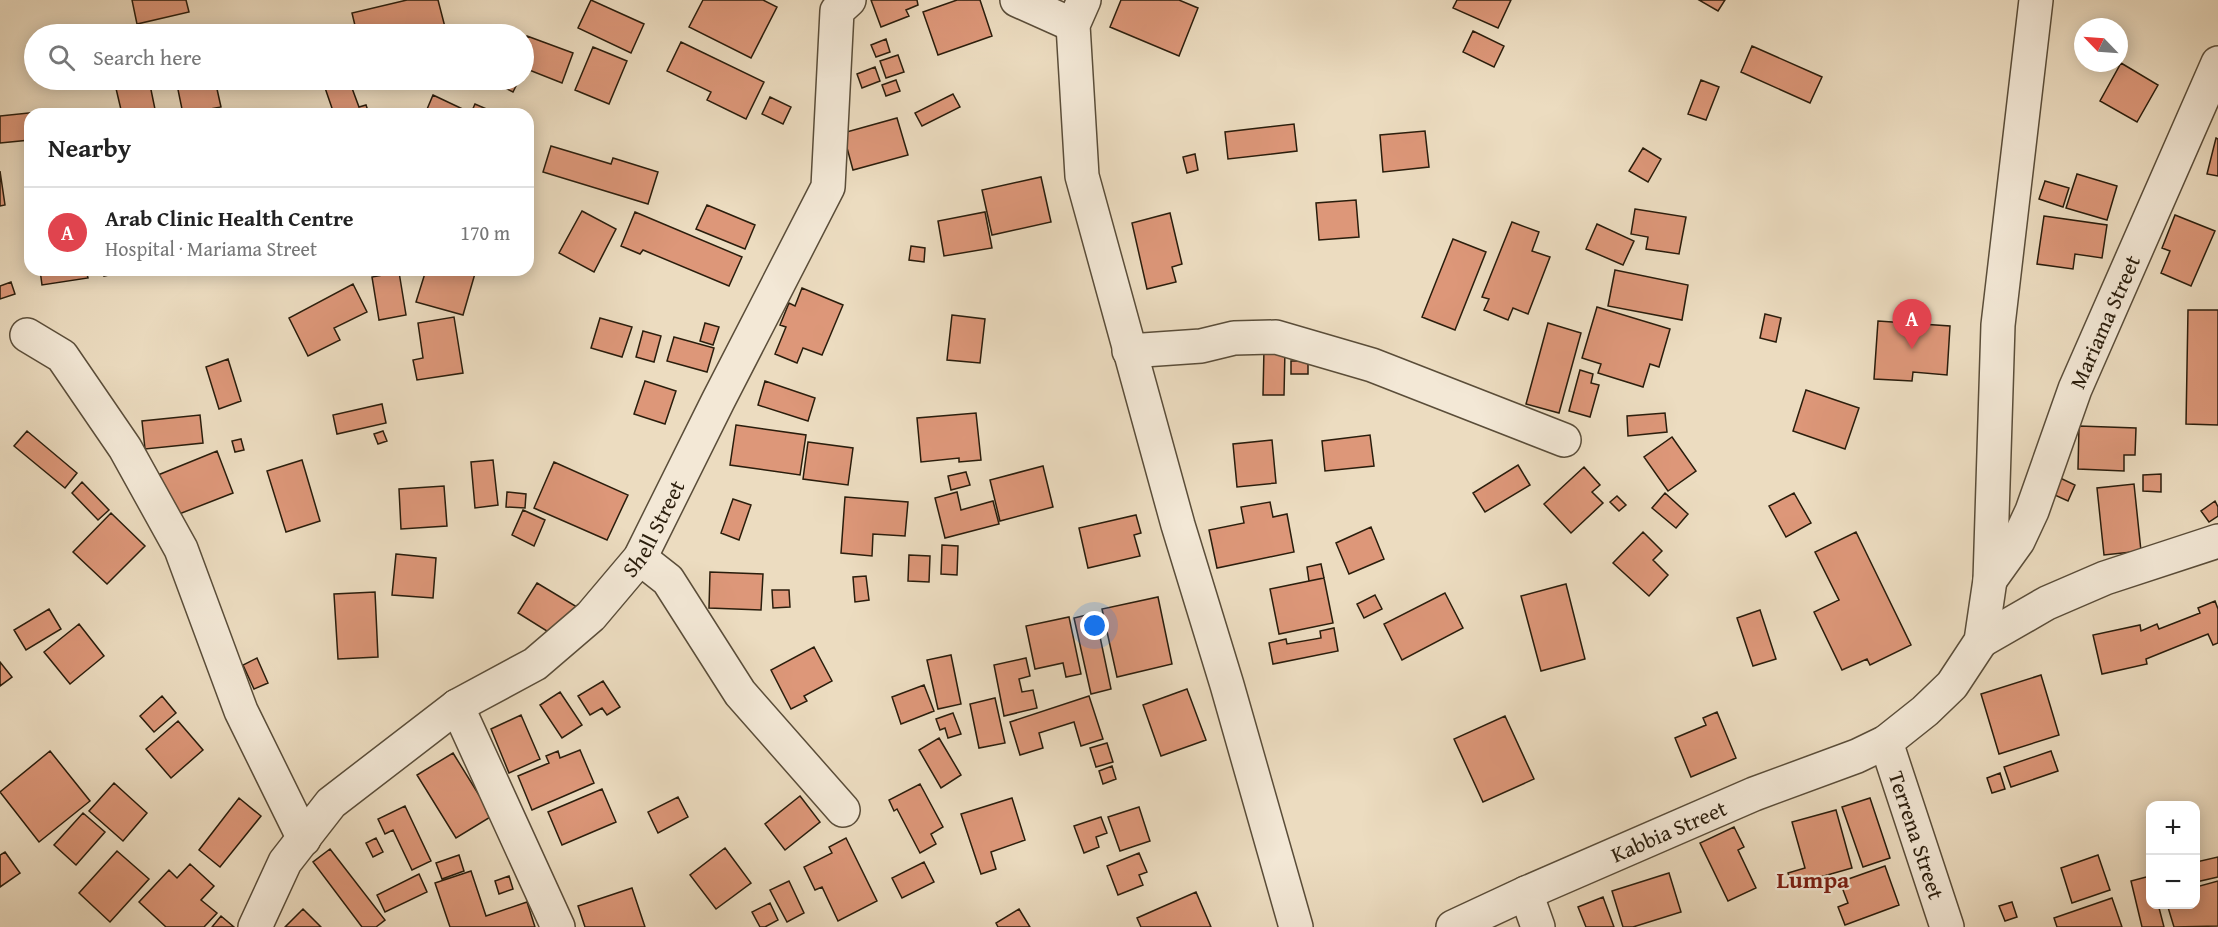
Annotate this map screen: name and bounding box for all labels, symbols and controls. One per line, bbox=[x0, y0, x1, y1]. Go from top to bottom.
north arrow bbox=[2074, 18, 2128, 72]
search box bbox=[24, 24, 534, 90]
icon: search bbox=[45, 41, 78, 74]
text: Search here bbox=[93, 41, 202, 73]
text: Nearby bbox=[48, 128, 131, 167]
text: Arab Clinic Health Centre bbox=[105, 202, 353, 234]
text: A bbox=[61, 218, 74, 247]
text: 170 m bbox=[460, 218, 510, 247]
text: Hospital · Mariama Street bbox=[105, 234, 317, 263]
street label: Mariama Street bbox=[2061, 250, 2148, 394]
pin: A bbox=[1892, 300, 1932, 349]
street label: Shell Street bbox=[614, 474, 692, 584]
your location bbox=[1080, 611, 1109, 640]
street label: Terrena Street bbox=[1881, 767, 1953, 904]
street label: Kabbia Street bbox=[1606, 792, 1732, 870]
map controls bbox=[2146, 801, 2200, 909]
button: + bbox=[2146, 801, 2200, 855]
button: − bbox=[2146, 855, 2200, 909]
district label: Lumpa bbox=[1777, 862, 1850, 897]

